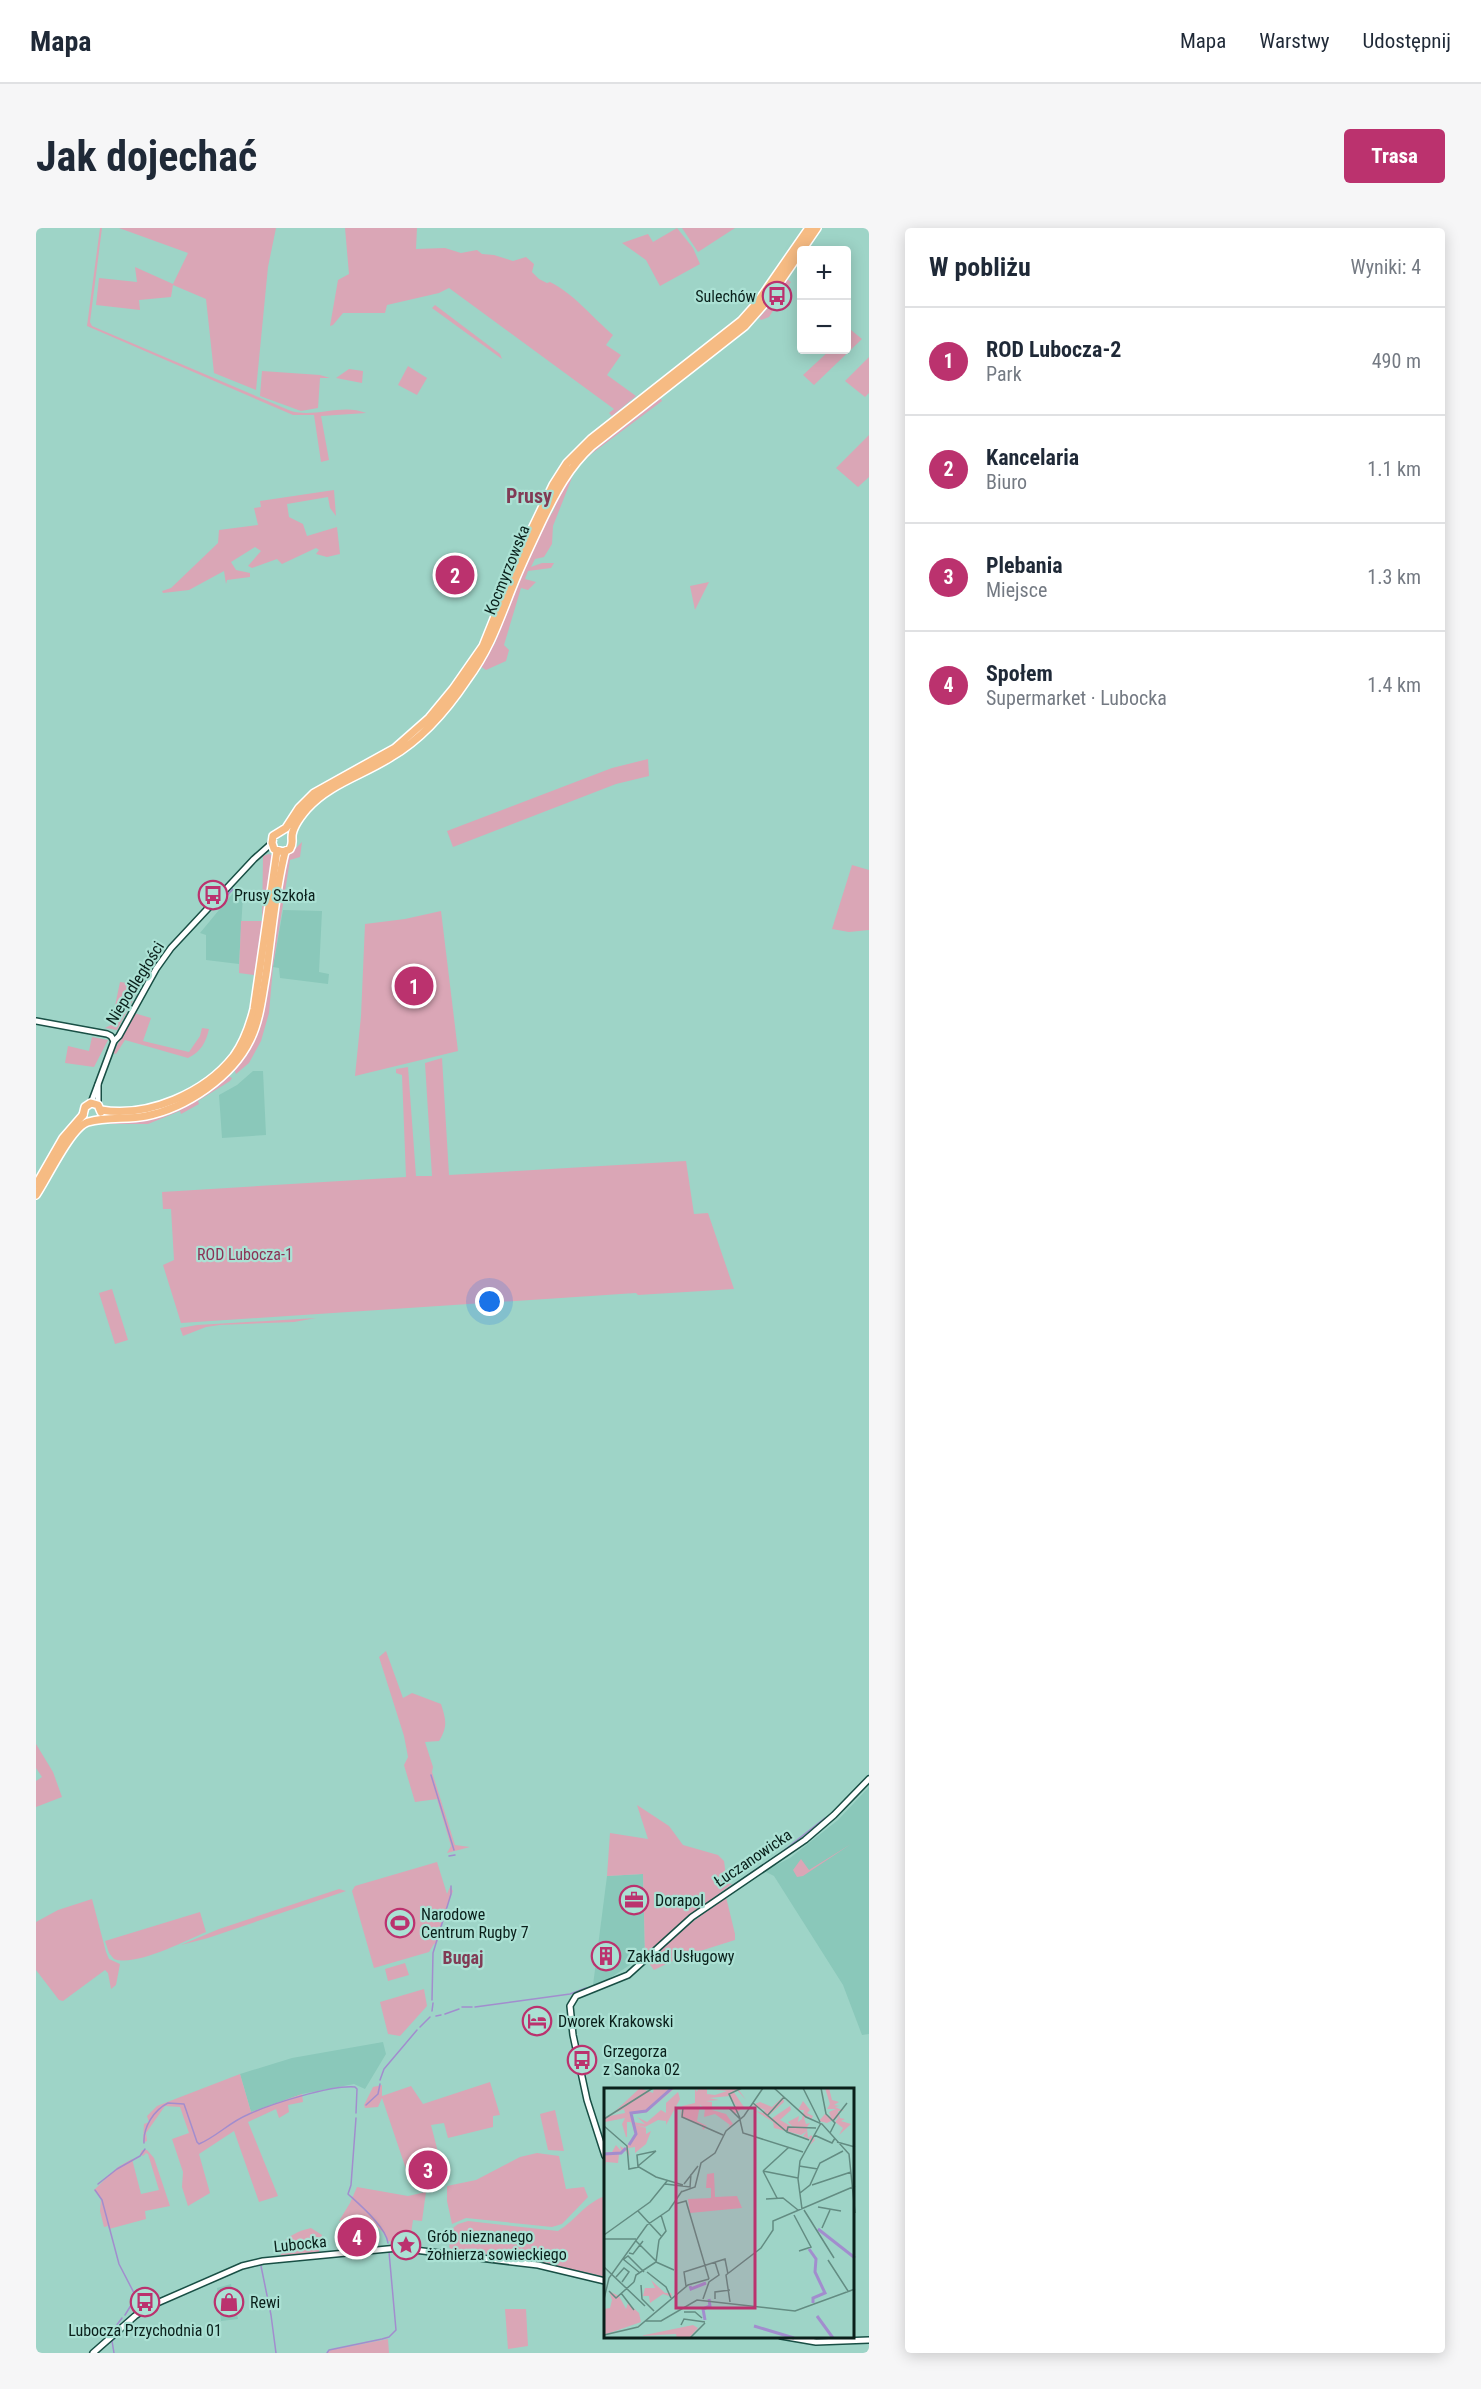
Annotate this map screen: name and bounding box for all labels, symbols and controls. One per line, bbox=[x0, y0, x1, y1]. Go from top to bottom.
text: Mapa bbox=[30, 25, 91, 58]
text: Mapa bbox=[1180, 29, 1226, 53]
text: Warstwy bbox=[1259, 29, 1330, 53]
text: Udostępnij bbox=[1363, 29, 1451, 53]
button: Trasa bbox=[1344, 129, 1445, 183]
text: Jak dojechać bbox=[36, 132, 257, 181]
map controls bbox=[797, 246, 851, 354]
button: + bbox=[797, 246, 851, 300]
text: W pobliżu bbox=[929, 252, 1031, 282]
text: Wyniki: 4 bbox=[1350, 255, 1421, 279]
bus stop icon: Sulechów bbox=[761, 280, 793, 312]
place label: Sulechów bbox=[695, 287, 756, 306]
button: − bbox=[797, 300, 851, 354]
text: ROD Lubocza-2 bbox=[986, 337, 1121, 362]
text: 1 bbox=[943, 349, 954, 373]
text: 490 m bbox=[1372, 349, 1421, 373]
text: Park bbox=[986, 362, 1022, 386]
text: Kancelaria bbox=[986, 445, 1079, 470]
text: 2 bbox=[943, 457, 954, 481]
text: 1.1 km bbox=[1367, 457, 1421, 481]
text: Biuro bbox=[986, 470, 1027, 494]
district label: Prusy bbox=[506, 484, 552, 508]
street label: Kocmyrzowska bbox=[480, 522, 534, 618]
pin: 2 bbox=[436, 552, 474, 598]
text: Plebania bbox=[986, 553, 1063, 578]
text: 3 bbox=[943, 565, 954, 589]
text: 1.3 km bbox=[1367, 565, 1421, 589]
text: Miejsce bbox=[986, 578, 1047, 602]
text: Społem bbox=[986, 661, 1053, 686]
text: 4 bbox=[943, 673, 954, 697]
text: 1.4 km bbox=[1367, 673, 1421, 697]
text: Supermarket · Lubocka bbox=[986, 686, 1167, 710]
bus stop icon: Prusy Szkoła bbox=[197, 879, 229, 911]
place label: Prusy Szkoła bbox=[234, 886, 315, 905]
street label: Niepodległości bbox=[102, 938, 168, 1028]
pin: 1 bbox=[394, 964, 434, 1008]
park label: ROD Lubocza-1 bbox=[197, 1245, 293, 1264]
your location bbox=[475, 1287, 504, 1316]
street label: Łuczanowicka bbox=[711, 1825, 795, 1891]
office icon: Dorapol bbox=[618, 1884, 650, 1916]
place label: Dorapol bbox=[655, 1891, 704, 1910]
place label: Narodowe Centrum Rugby 7 bbox=[421, 1905, 529, 1942]
sports icon: Narodowe Centrum Rugby 7 bbox=[384, 1907, 416, 1939]
building icon: Zakład Usługowy bbox=[590, 1940, 622, 1972]
district label: Bugaj bbox=[443, 1947, 483, 1968]
place label: Zakład Usługowy bbox=[627, 1947, 735, 1966]
hotel icon: Dworek Krakowski bbox=[521, 2005, 553, 2037]
place label: Dworek Krakowski bbox=[558, 2012, 673, 2031]
place label: Grzegorza z Sanoka 02 bbox=[603, 2042, 680, 2079]
bus stop icon: Grzegorza z Sanoka 02 bbox=[566, 2044, 598, 2076]
inset map bbox=[604, 2088, 854, 2338]
pin: 3 bbox=[408, 2148, 448, 2192]
pin: 4 bbox=[338, 2214, 376, 2260]
place label: Grób nieznanego żołnierza sowieckiego bbox=[427, 2227, 567, 2264]
place icon: Grób nieznanego żołnierza sowieckiego bbox=[390, 2229, 422, 2261]
street label: Lubocka bbox=[273, 2232, 327, 2256]
bus stop icon: Lubocza Przychodnia 01 bbox=[129, 2286, 161, 2318]
shop icon: Rewi bbox=[213, 2286, 245, 2318]
place label: Rewi bbox=[250, 2293, 280, 2312]
place label: Lubocza Przychodnia 01 bbox=[68, 2321, 222, 2340]

